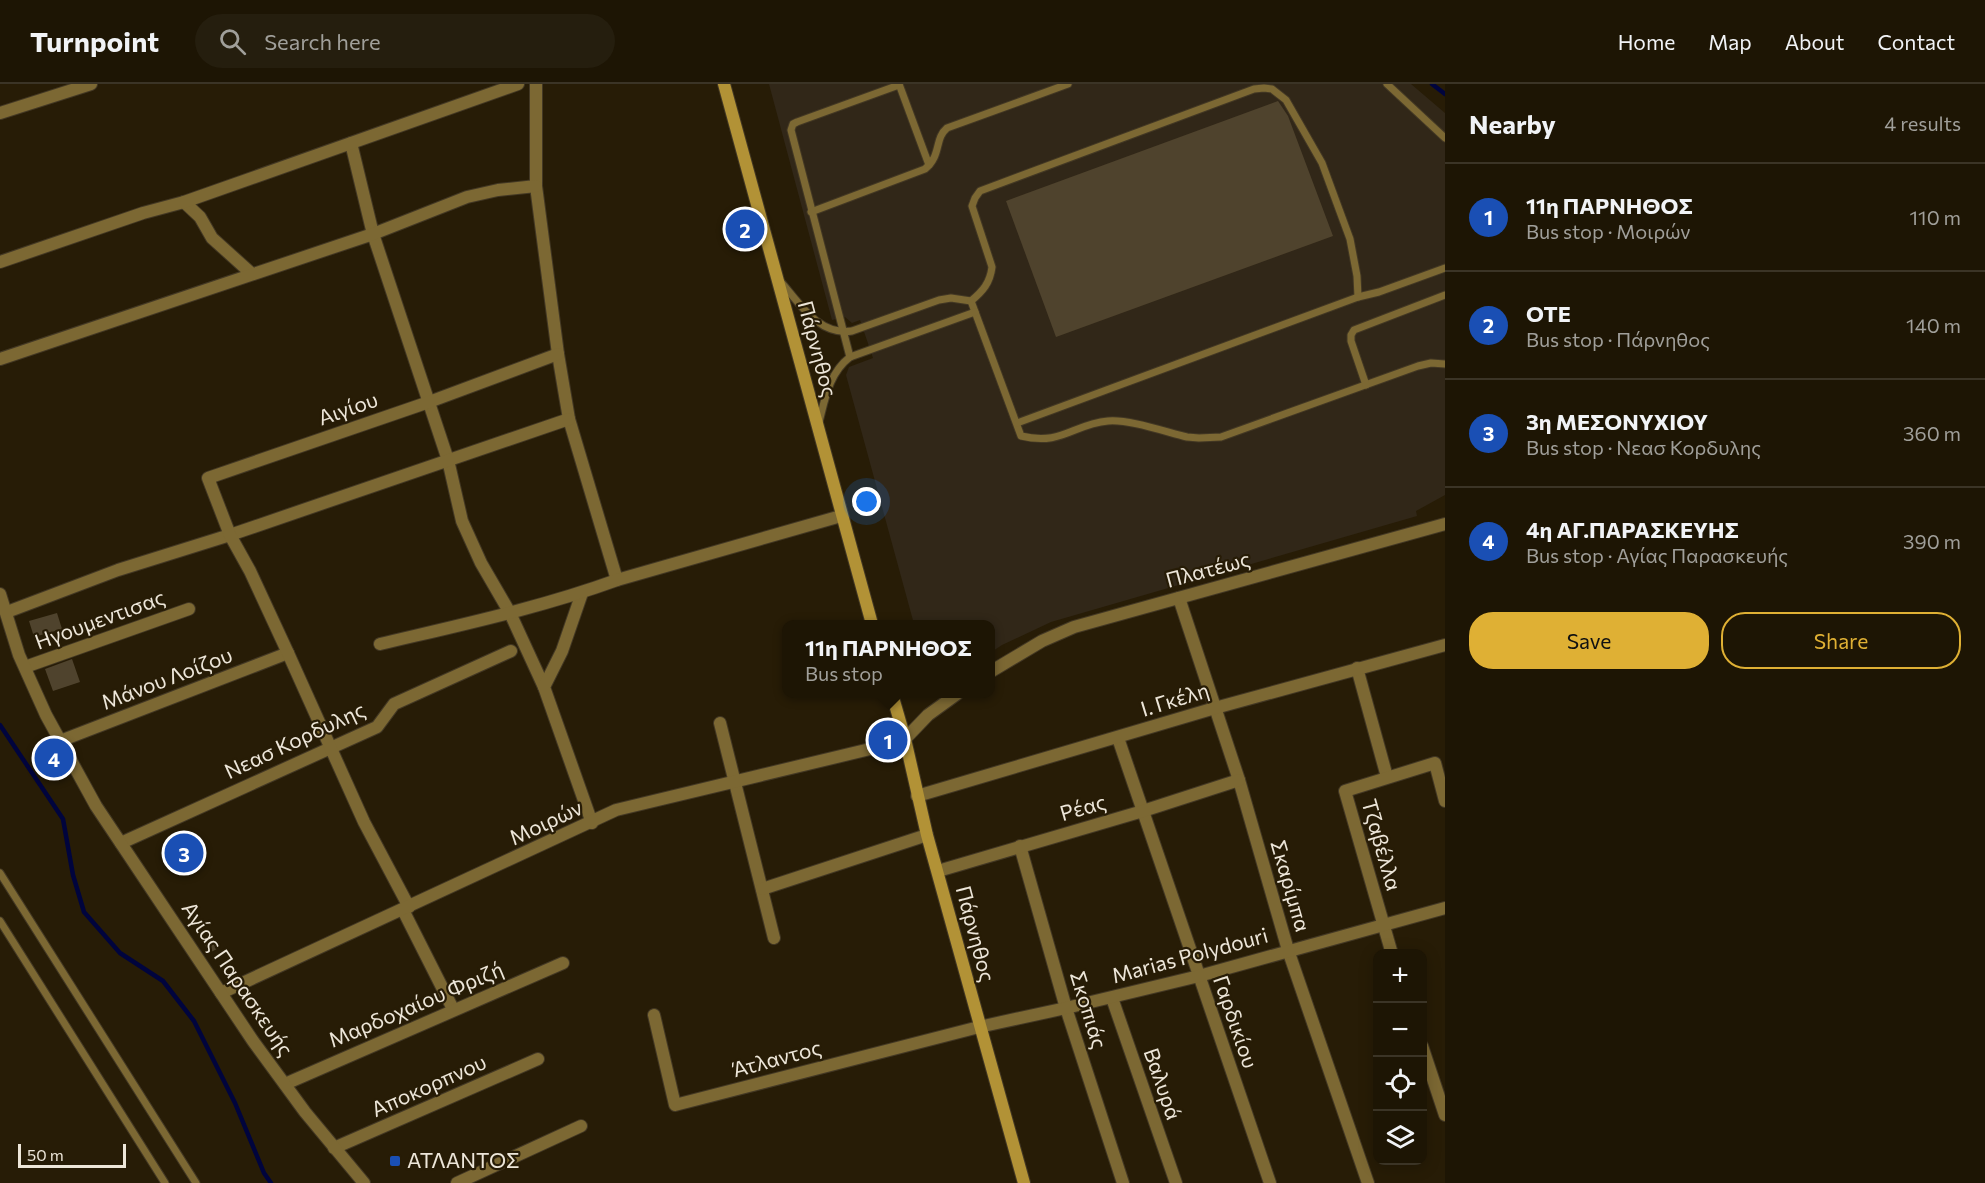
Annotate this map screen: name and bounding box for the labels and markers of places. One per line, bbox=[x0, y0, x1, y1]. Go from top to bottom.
pin: 2 bbox=[726, 206, 764, 252]
pin: 1 bbox=[868, 718, 908, 762]
pin: 4 bbox=[34, 736, 74, 780]
pin: 3 bbox=[164, 830, 204, 876]
place label: ΑΤΛΑΝΤΟΣ bbox=[407, 1147, 520, 1172]
marker: ΑΤΛΑΝΤΟΣ bbox=[388, 1154, 402, 1168]

